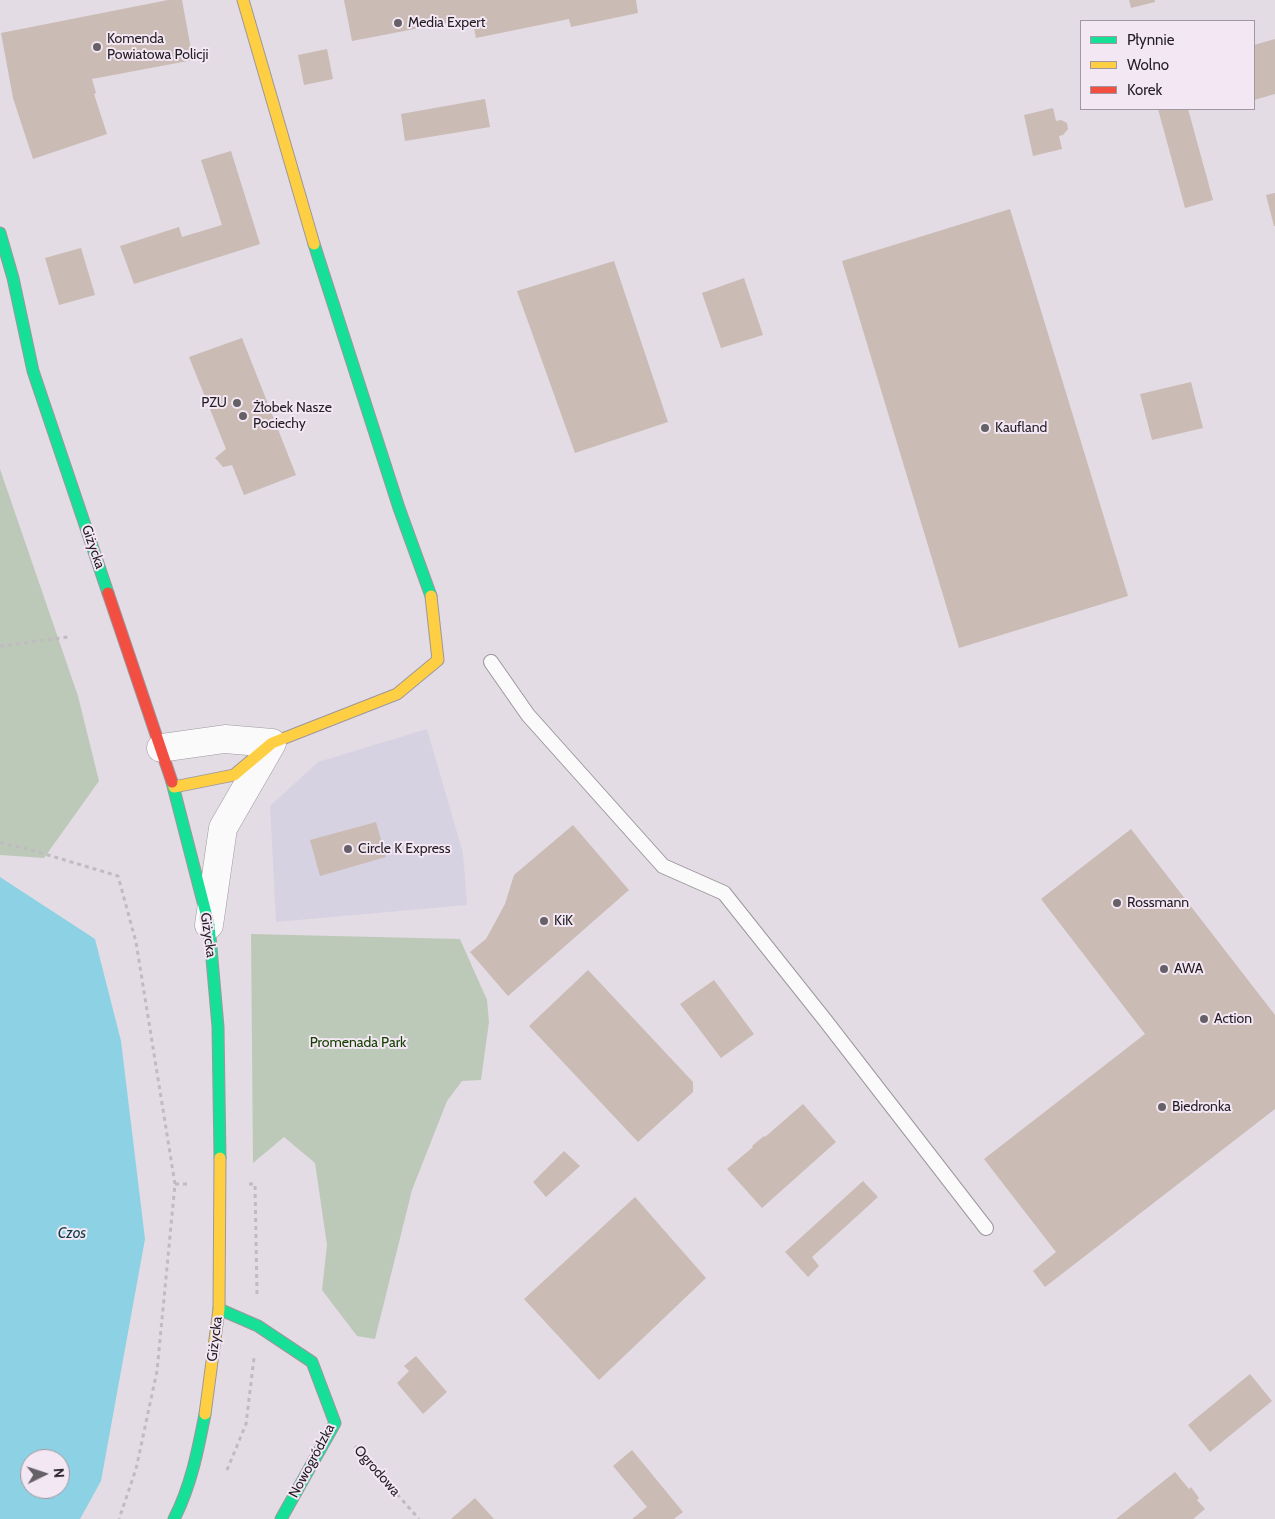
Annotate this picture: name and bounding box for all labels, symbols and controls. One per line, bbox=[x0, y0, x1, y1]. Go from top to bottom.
place label: Media Expert bbox=[408, 15, 485, 31]
marker: Media Expert bbox=[392, 17, 404, 29]
legend bbox=[1080, 20, 1255, 110]
place label: Komenda Powiatowa Policji bbox=[107, 31, 208, 64]
text: Płynnie bbox=[1127, 31, 1174, 49]
marker: Komenda Powiatowa Policji bbox=[91, 41, 103, 53]
text: Wolno bbox=[1127, 56, 1169, 74]
text: Korek bbox=[1127, 81, 1162, 99]
place label: PZU bbox=[201, 395, 227, 411]
marker: PZU bbox=[231, 397, 243, 409]
place label: Żłobek Nasze Pociechy bbox=[253, 400, 332, 432]
marker: Żłobek Nasze Pociechy bbox=[237, 410, 249, 422]
place label: Kaufland bbox=[995, 420, 1047, 436]
marker: Kaufland bbox=[979, 422, 991, 434]
street label: Giżycka bbox=[78, 523, 108, 571]
place label: Circle K Express bbox=[358, 841, 450, 857]
marker: Circle K Express bbox=[342, 843, 354, 855]
place label: Rossmann bbox=[1127, 895, 1189, 911]
marker: Rossmann bbox=[1111, 897, 1123, 909]
street label: Giżycka bbox=[197, 912, 219, 958]
place label: KiK bbox=[554, 913, 573, 929]
marker: KiK bbox=[538, 915, 550, 927]
place label: AWA bbox=[1174, 961, 1203, 977]
marker: AWA bbox=[1158, 963, 1170, 975]
place label: Action bbox=[1214, 1011, 1252, 1027]
marker: Action bbox=[1198, 1013, 1210, 1025]
park label: Promenada Park bbox=[310, 1035, 406, 1051]
place label: Biedronka bbox=[1172, 1099, 1231, 1115]
marker: Biedronka bbox=[1156, 1101, 1168, 1113]
water label: Czos bbox=[58, 1225, 86, 1243]
street label: Giżycka bbox=[204, 1316, 226, 1362]
street label: Nowogródzka bbox=[286, 1421, 338, 1501]
street label: Ogrodowa bbox=[350, 1442, 404, 1500]
north arrow bbox=[20, 1449, 70, 1499]
text: N bbox=[50, 1467, 68, 1479]

